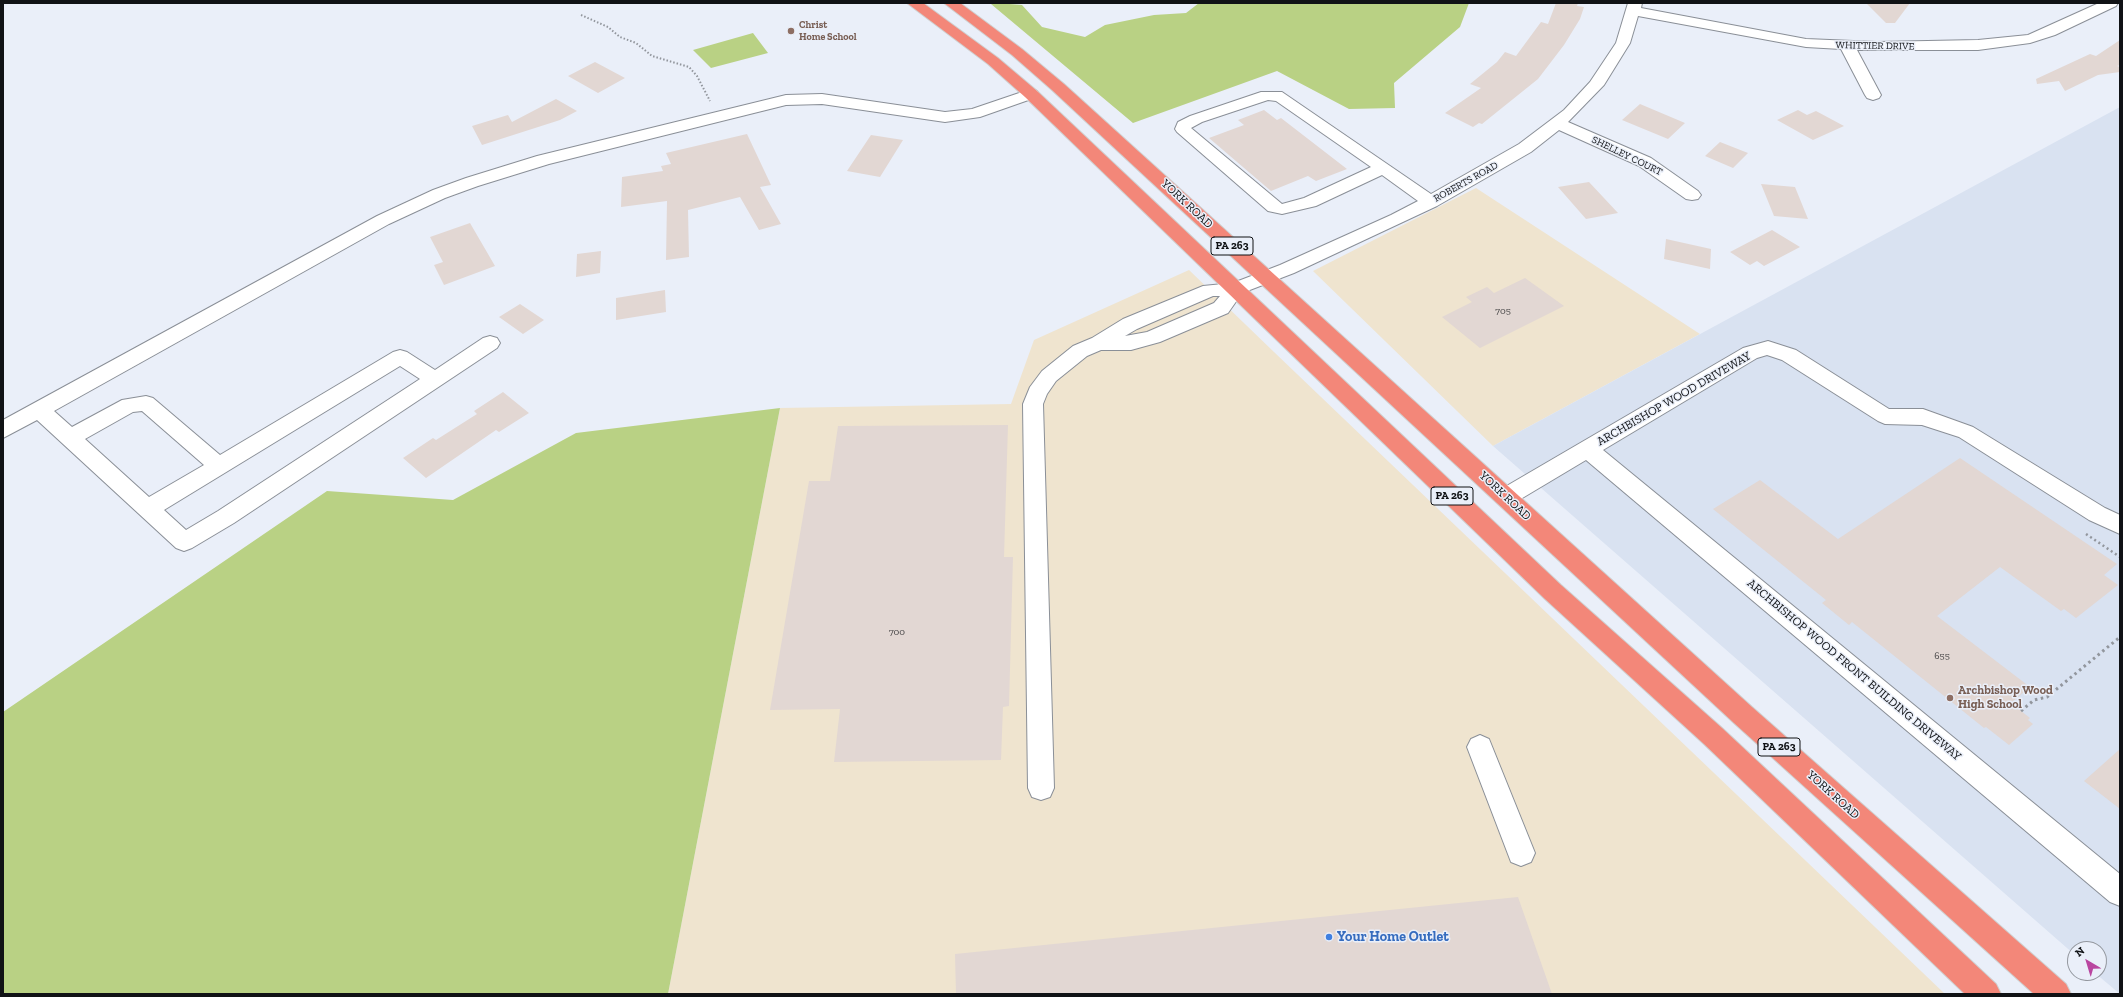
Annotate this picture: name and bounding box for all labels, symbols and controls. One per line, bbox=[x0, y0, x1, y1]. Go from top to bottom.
place label: Christ Home School bbox=[799, 19, 857, 42]
marker: Christ Home School bbox=[786, 26, 796, 36]
street label: WHITTIER DRIVE bbox=[1836, 39, 1914, 53]
street label: SHELLEY COURT bbox=[1590, 134, 1664, 178]
street label: ROBERTS ROAD bbox=[1432, 159, 1500, 205]
street label: YORK ROAD bbox=[1158, 176, 1216, 232]
road number: PA 263 bbox=[1211, 237, 1253, 255]
house number: 705 bbox=[1495, 305, 1511, 317]
street label: ARCHBISHOP WOOD DRIVEWAY bbox=[1595, 349, 1753, 449]
street label: YORK ROAD bbox=[1476, 468, 1534, 524]
road number: PA 263 bbox=[1431, 487, 1473, 505]
street label: ARCHBISHOP WOOD FRONT BUILDING DRIVEWAY bbox=[1744, 576, 1964, 764]
house number: 700 bbox=[889, 626, 905, 638]
house number: 655 bbox=[1934, 650, 1950, 662]
place label: Archbishop Wood High School bbox=[1958, 684, 2053, 712]
marker: Archbishop Wood High School bbox=[1945, 693, 1955, 703]
road number: PA 263 bbox=[1758, 738, 1800, 756]
street label: YORK ROAD bbox=[1804, 768, 1862, 822]
place label: Your Home Outlet bbox=[1337, 929, 1449, 945]
marker: Your Home Outlet bbox=[1324, 932, 1334, 942]
north arrow bbox=[2067, 941, 2107, 981]
text: N bbox=[2073, 944, 2087, 960]

